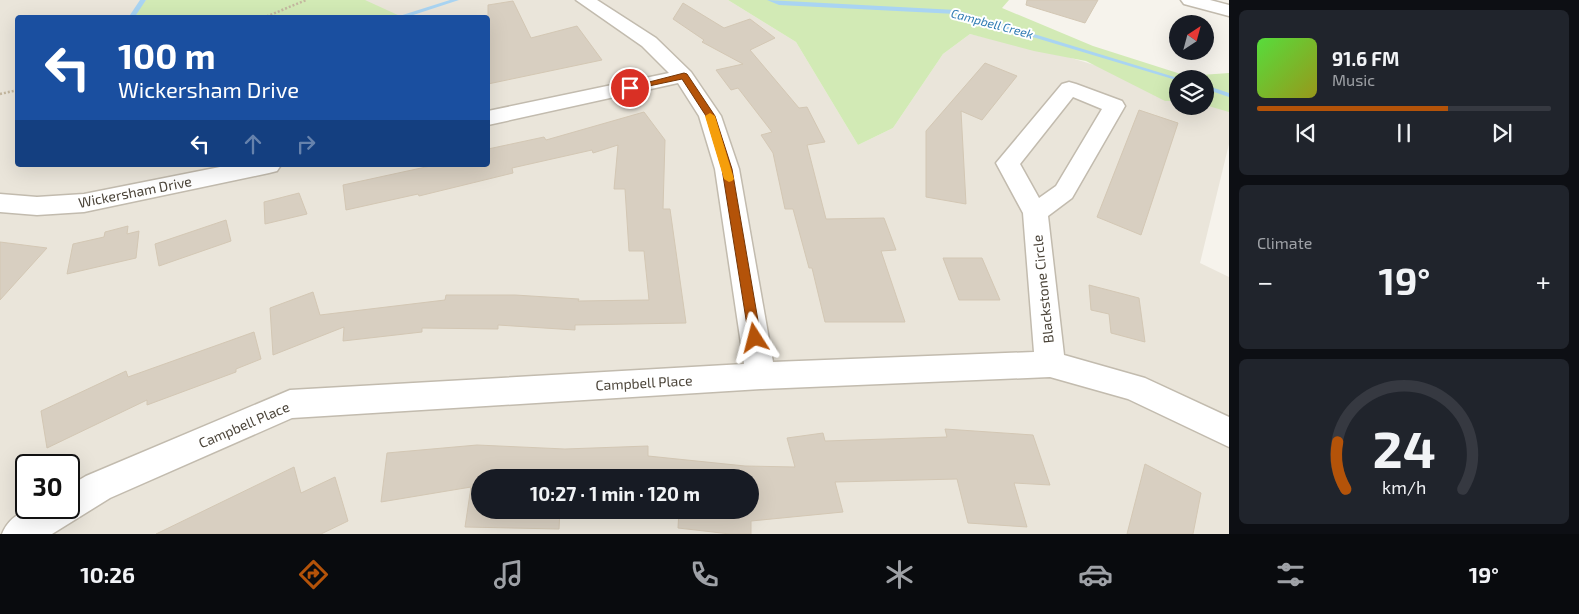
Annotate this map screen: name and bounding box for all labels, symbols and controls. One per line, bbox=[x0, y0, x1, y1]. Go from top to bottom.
water label: Campbell Creek bbox=[950, 5, 1035, 41]
north arrow bbox=[1169, 15, 1214, 60]
map controls bbox=[1169, 15, 1214, 115]
text: 100 m bbox=[118, 34, 216, 76]
icon: left bbox=[35, 35, 100, 100]
text: 91.6 FM bbox=[1332, 47, 1399, 70]
pin bbox=[609, 67, 651, 109]
button: layers bbox=[1169, 70, 1214, 115]
text: Music bbox=[1332, 70, 1375, 89]
icon: arrive bbox=[616, 74, 644, 102]
text: Wickersham Drive bbox=[118, 76, 299, 102]
icon: previous bbox=[1292, 119, 1320, 147]
icon: pause bbox=[1390, 119, 1418, 147]
icon: next bbox=[1488, 119, 1516, 147]
icon: left bbox=[186, 130, 214, 158]
icon: ahead bbox=[239, 130, 267, 158]
icon: right bbox=[292, 130, 320, 158]
street label: Wickersham Drive bbox=[77, 172, 193, 211]
text: Climate bbox=[1257, 233, 1312, 252]
street label: Blackstone Circle bbox=[1028, 234, 1057, 344]
text: 19° bbox=[1379, 257, 1430, 303]
text: − bbox=[1257, 264, 1273, 298]
text: + bbox=[1536, 264, 1551, 298]
position arrow bbox=[728, 311, 780, 363]
street label: Campbell Place bbox=[595, 371, 693, 394]
street label: Campbell Place bbox=[196, 398, 292, 451]
text: 24 bbox=[1372, 416, 1436, 478]
speed limit sign: 30 bbox=[15, 454, 80, 519]
text: km/h bbox=[1382, 476, 1426, 498]
text: 10:27 · 1 min · 120 m bbox=[530, 482, 700, 505]
icon: directions bbox=[296, 557, 331, 592]
icon: music bbox=[491, 557, 526, 592]
icon: phone bbox=[687, 557, 722, 592]
icon: climate bbox=[882, 557, 917, 592]
icon: car bbox=[1078, 557, 1113, 592]
icon: filters bbox=[1273, 557, 1308, 592]
text: 10:26 bbox=[80, 561, 135, 587]
text: 19° bbox=[1469, 561, 1499, 587]

